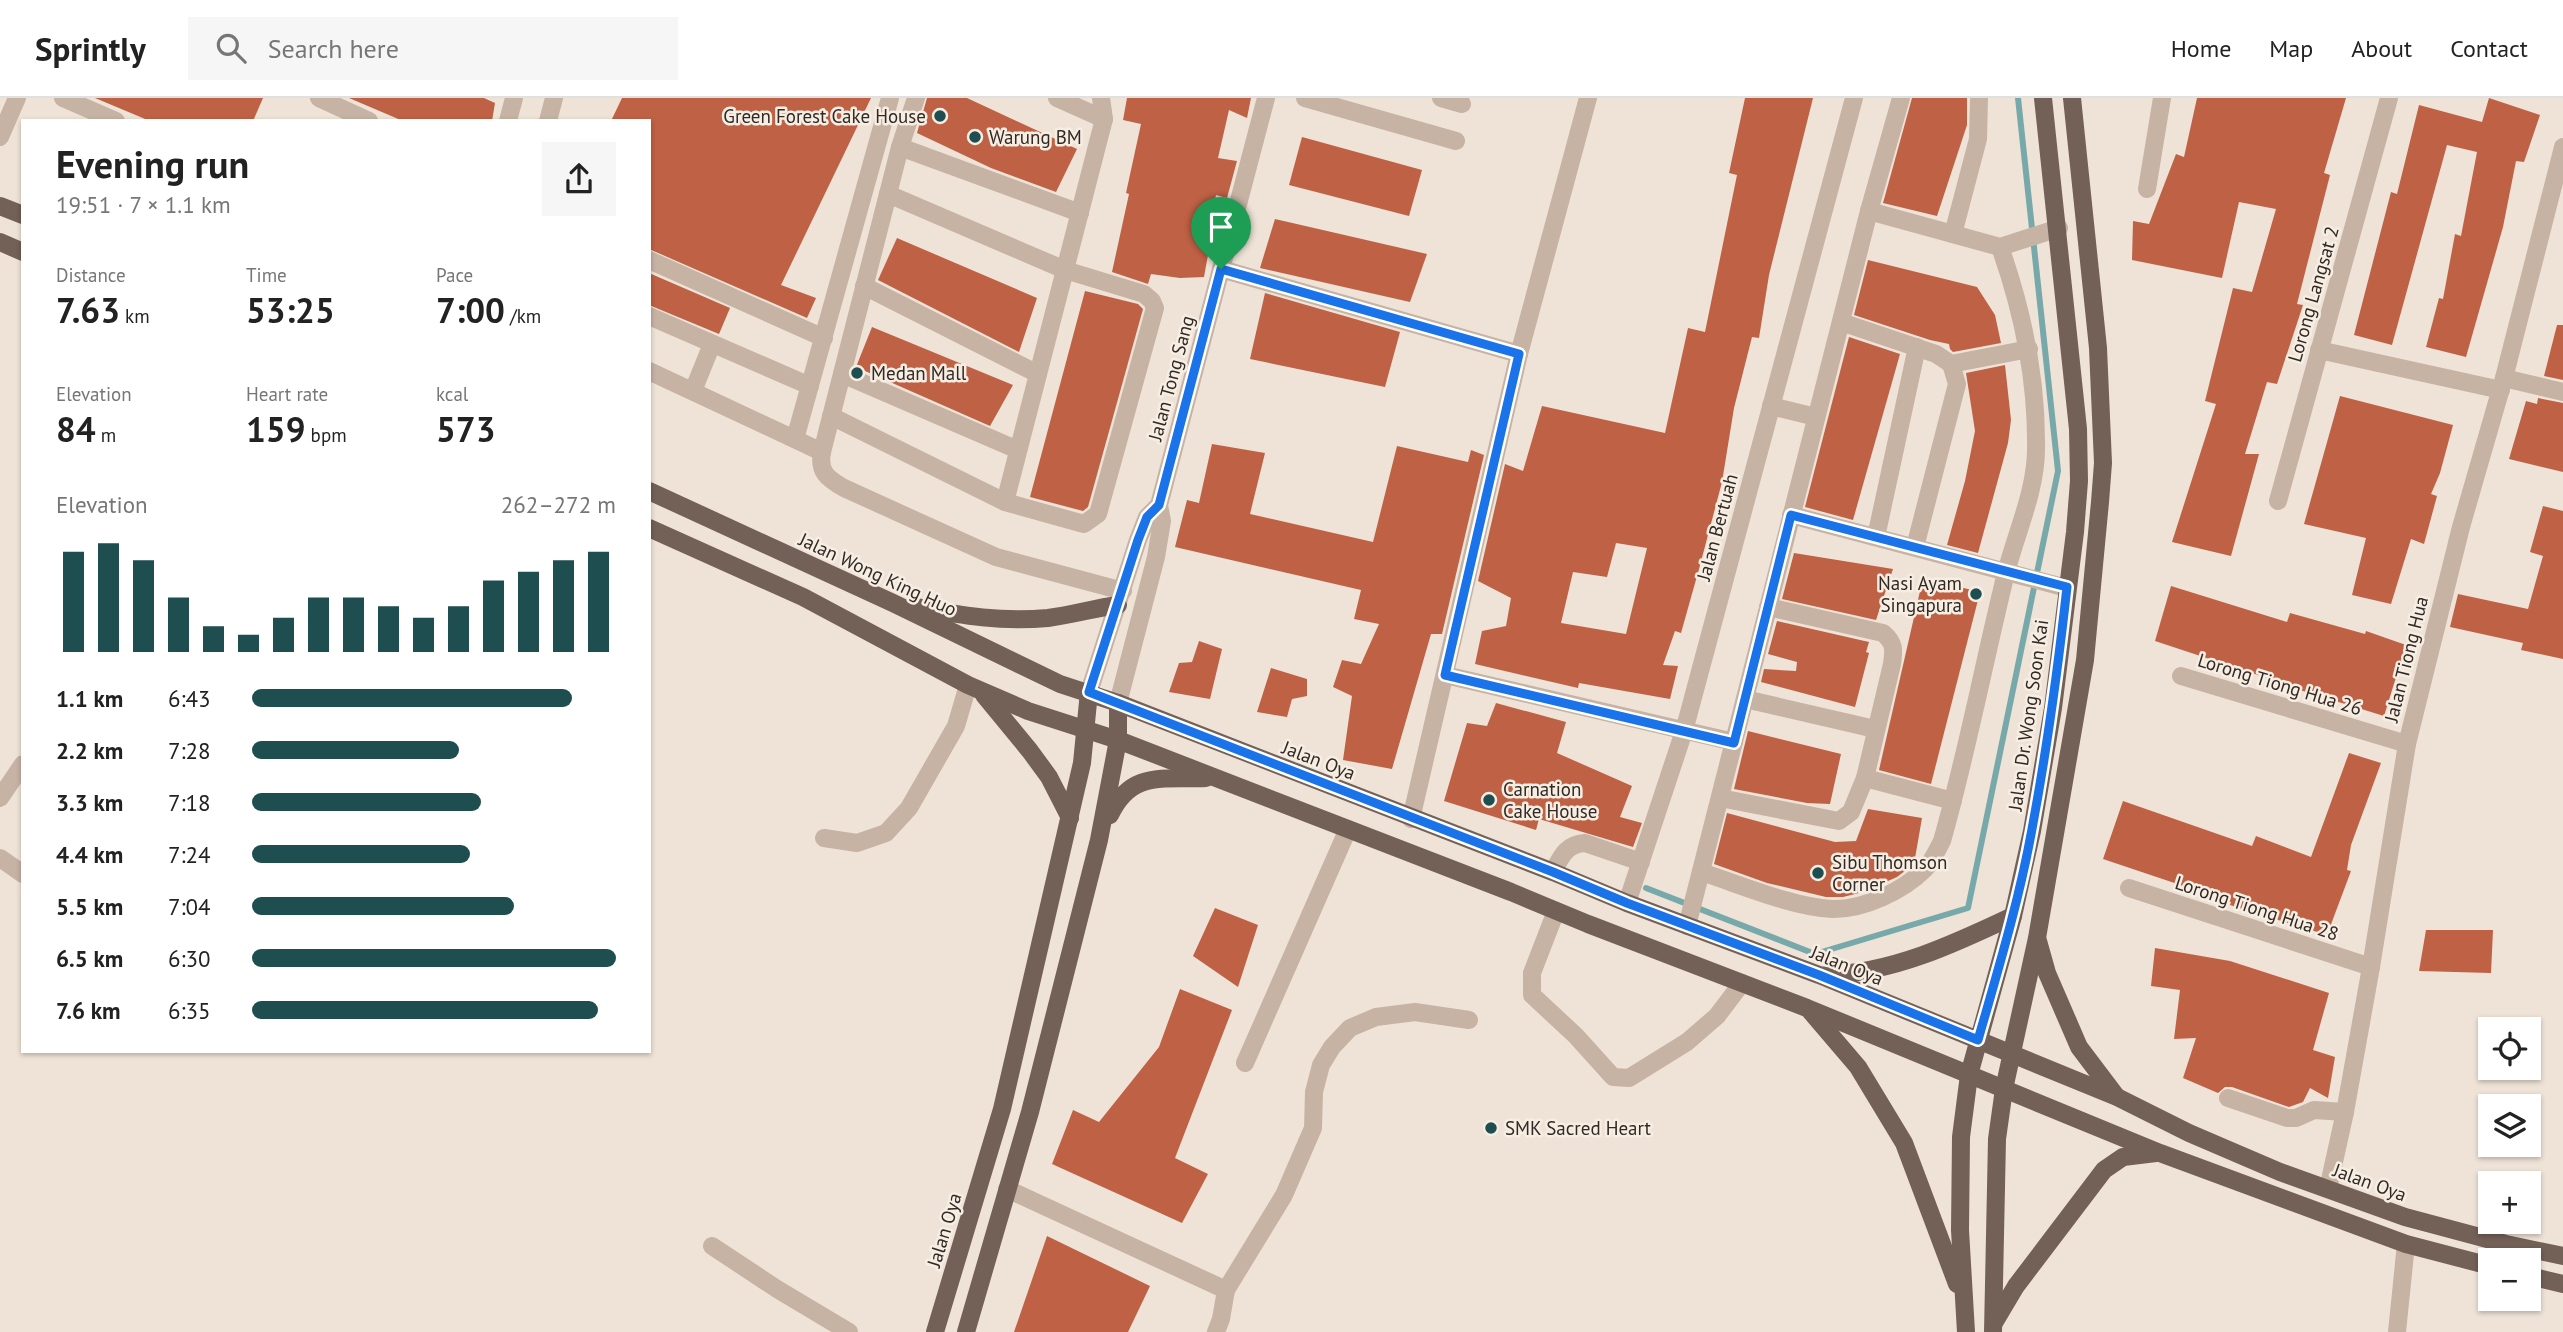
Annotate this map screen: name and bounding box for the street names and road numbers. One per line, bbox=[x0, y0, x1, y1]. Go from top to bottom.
street label: Lorong Langsat 2 bbox=[2282, 223, 2344, 365]
street label: Jalan Tong Sang bbox=[1142, 313, 1199, 444]
street label: Jalan Bertuah bbox=[1691, 471, 1743, 584]
street label: Jalan Wong King Huo bbox=[794, 526, 961, 621]
street label: Jalan Tiong Hua bbox=[2379, 594, 2433, 725]
street label: Jalan Dr. Wong Soon Kai bbox=[2003, 618, 2053, 813]
street label: Lorong Tiong Hua 26 bbox=[2195, 648, 2365, 720]
street label: Jalan Oya bbox=[1278, 735, 1359, 785]
street label: Lorong Tiong Hua 28 bbox=[2172, 870, 2342, 946]
street label: Jalan Oya bbox=[1806, 939, 1887, 990]
street label: Jalan Oya bbox=[2329, 1157, 2410, 1206]
street label: Jalan Oya bbox=[921, 1190, 967, 1271]

